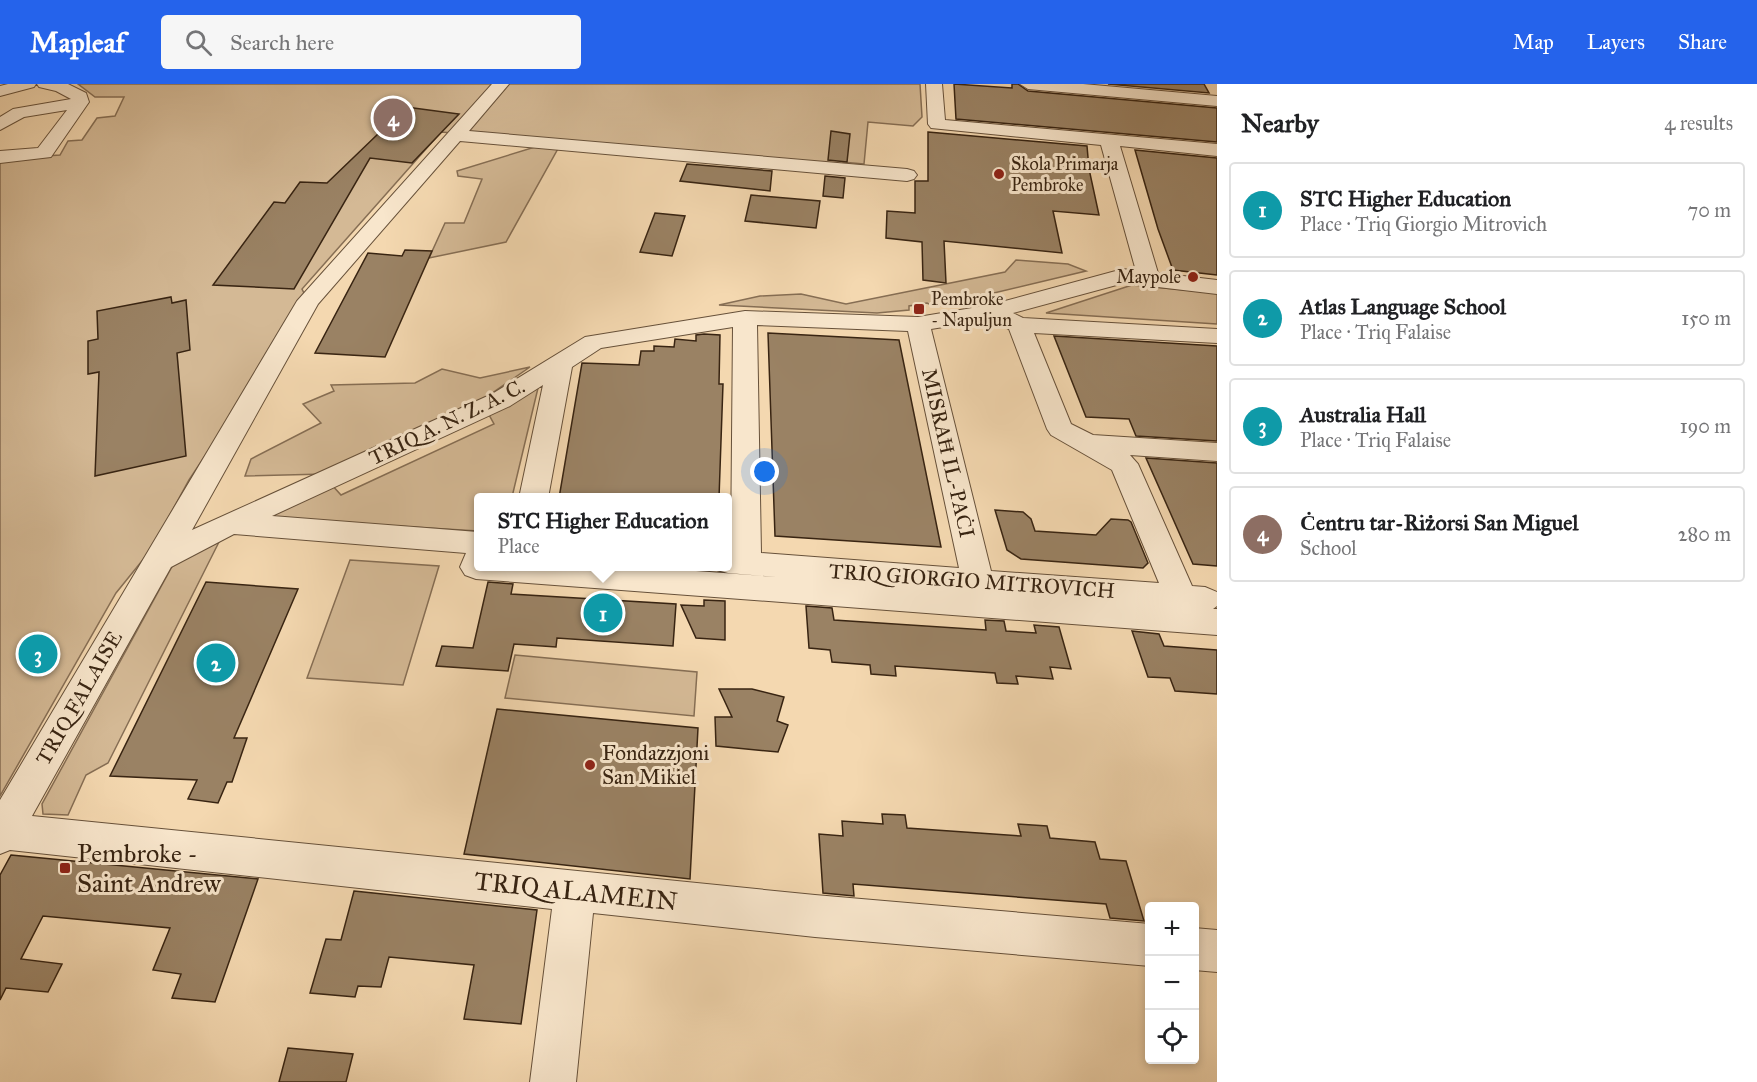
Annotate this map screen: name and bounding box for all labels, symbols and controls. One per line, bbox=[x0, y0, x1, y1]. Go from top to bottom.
search box bbox=[161, 15, 581, 69]
text: Mapleaf bbox=[30, 25, 125, 60]
icon: search bbox=[182, 26, 215, 59]
text: Search here bbox=[230, 29, 334, 56]
text: Map bbox=[1513, 29, 1554, 55]
text: Layers bbox=[1587, 29, 1645, 55]
text: Share bbox=[1678, 29, 1727, 55]
pin: 4 bbox=[374, 96, 412, 141]
text: Nearby bbox=[1241, 107, 1319, 139]
text: 4 results bbox=[1664, 111, 1733, 135]
place label: Skola Primarja Pembroke bbox=[1011, 153, 1119, 196]
marker: Skola Primarja Pembroke bbox=[992, 167, 1006, 181]
text: STC Higher Education bbox=[1300, 185, 1511, 212]
text: 1 bbox=[1259, 198, 1266, 222]
text: 70 m bbox=[1688, 198, 1731, 222]
text: Place · Triq Giorgio Mitrovich bbox=[1300, 212, 1547, 236]
place label: Maypole bbox=[1116, 266, 1181, 288]
marker: Maypole bbox=[1186, 270, 1200, 284]
place label: Pembroke - Napuljun bbox=[931, 288, 1012, 331]
text: Atlas Language School bbox=[1300, 293, 1506, 320]
marker: Pembroke - Napuljun bbox=[912, 302, 926, 316]
text: 2 bbox=[1258, 306, 1267, 330]
text: 150 m bbox=[1681, 306, 1731, 330]
text: Place · Triq Falaise bbox=[1300, 320, 1451, 344]
street label: MISRAĦ IL-PAĊI bbox=[916, 366, 980, 540]
street label: TRIQ A. N. Z. A. C. bbox=[365, 373, 529, 471]
text: Australia Hall bbox=[1300, 401, 1426, 428]
text: 3 bbox=[1259, 414, 1267, 438]
text: 190 m bbox=[1680, 414, 1731, 438]
text: Place · Triq Falaise bbox=[1300, 428, 1451, 452]
your location bbox=[750, 457, 779, 486]
popup bbox=[474, 493, 732, 571]
text: STC Higher Education bbox=[497, 507, 709, 534]
text: Ċentru tar-Riżorsi San Miguel bbox=[1300, 509, 1578, 536]
text: 4 bbox=[1257, 522, 1268, 546]
text: 280 m bbox=[1678, 522, 1731, 546]
text: Place bbox=[497, 534, 540, 558]
text: School bbox=[1300, 536, 1357, 560]
street label: TRIQ GIORGIO MITROVICH bbox=[828, 558, 1116, 604]
pin: 1 bbox=[584, 590, 622, 636]
street label: TRIQ FALAISE bbox=[30, 626, 128, 770]
pin: 3 bbox=[18, 632, 57, 676]
pin: 2 bbox=[196, 640, 236, 686]
place label: Fondazzjoni San Mikiel bbox=[602, 740, 709, 790]
marker: Fondazzjoni San Mikiel bbox=[583, 758, 597, 772]
place label: Pembroke - Saint Andrew bbox=[77, 837, 222, 899]
marker: Pembroke - Saint Andrew bbox=[58, 861, 72, 875]
street label: TRIQ ALAMEIN bbox=[473, 864, 679, 918]
map controls bbox=[1145, 902, 1199, 1064]
button: + bbox=[1145, 902, 1199, 956]
button: − bbox=[1145, 956, 1199, 1010]
button: locate bbox=[1145, 1010, 1199, 1064]

